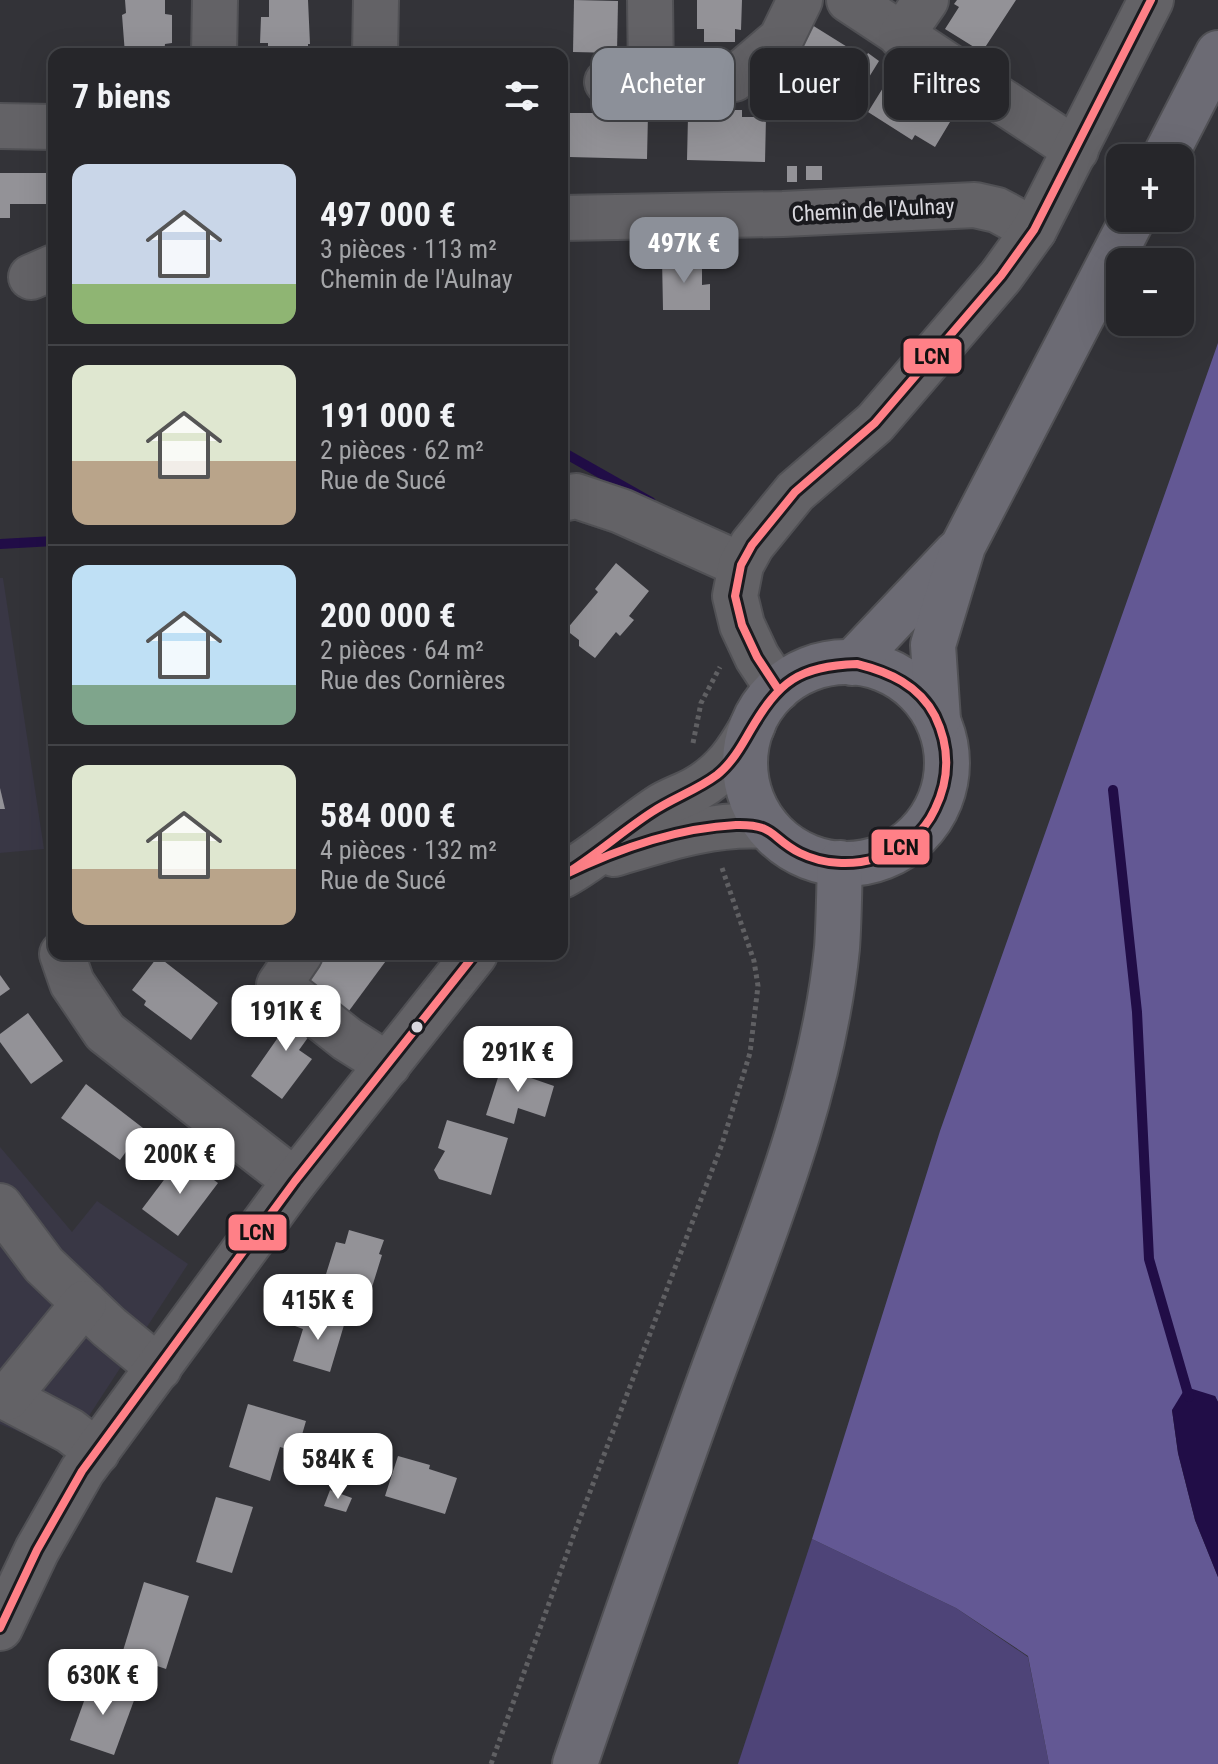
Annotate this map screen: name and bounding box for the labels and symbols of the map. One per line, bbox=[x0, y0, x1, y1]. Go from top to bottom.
street label: Chemin de l'Aulnay bbox=[791, 193, 955, 227]
pin: 497K € bbox=[619, 217, 749, 285]
line badge: LCN bbox=[902, 337, 963, 375]
text: LCN bbox=[914, 344, 950, 369]
line badge: LCN bbox=[870, 828, 931, 866]
text: LCN bbox=[883, 835, 919, 860]
pin: 191K € bbox=[221, 985, 351, 1053]
unlabelled marker bbox=[409, 1019, 425, 1035]
pin: 291K € bbox=[453, 1026, 583, 1094]
pin: 200K € bbox=[115, 1128, 245, 1196]
line badge: LCN bbox=[227, 1213, 288, 1252]
text: LCN bbox=[239, 1220, 275, 1245]
pin: 415K € bbox=[253, 1274, 383, 1342]
pin: 584K € bbox=[273, 1433, 403, 1501]
pin: 630K € bbox=[38, 1649, 168, 1717]

